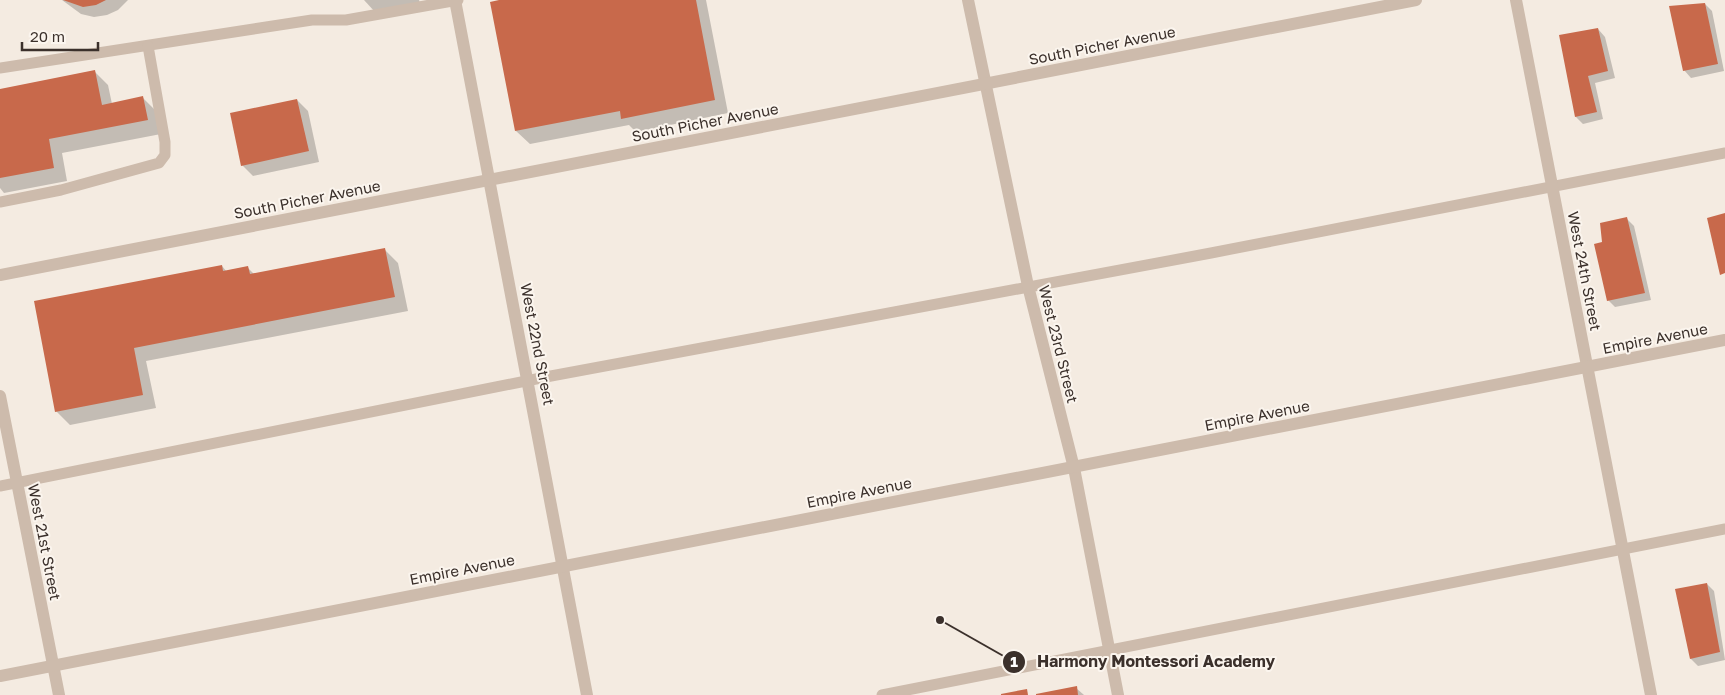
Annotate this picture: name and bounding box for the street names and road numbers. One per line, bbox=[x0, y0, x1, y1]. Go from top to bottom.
street label: South Picher Avenue bbox=[1027, 22, 1177, 68]
street label: South Picher Avenue bbox=[630, 99, 780, 145]
street label: South Picher Avenue bbox=[232, 176, 382, 222]
street label: West 24th Street bbox=[1565, 210, 1605, 332]
street label: West 22nd Street bbox=[517, 281, 559, 407]
street label: West 23rd Street bbox=[1036, 283, 1082, 405]
street label: Empire Avenue bbox=[1601, 319, 1709, 357]
street label: Empire Avenue bbox=[1203, 396, 1311, 434]
street label: Empire Avenue bbox=[805, 473, 913, 511]
street label: West 21st Street bbox=[25, 482, 65, 602]
street label: Empire Avenue bbox=[408, 550, 516, 588]

